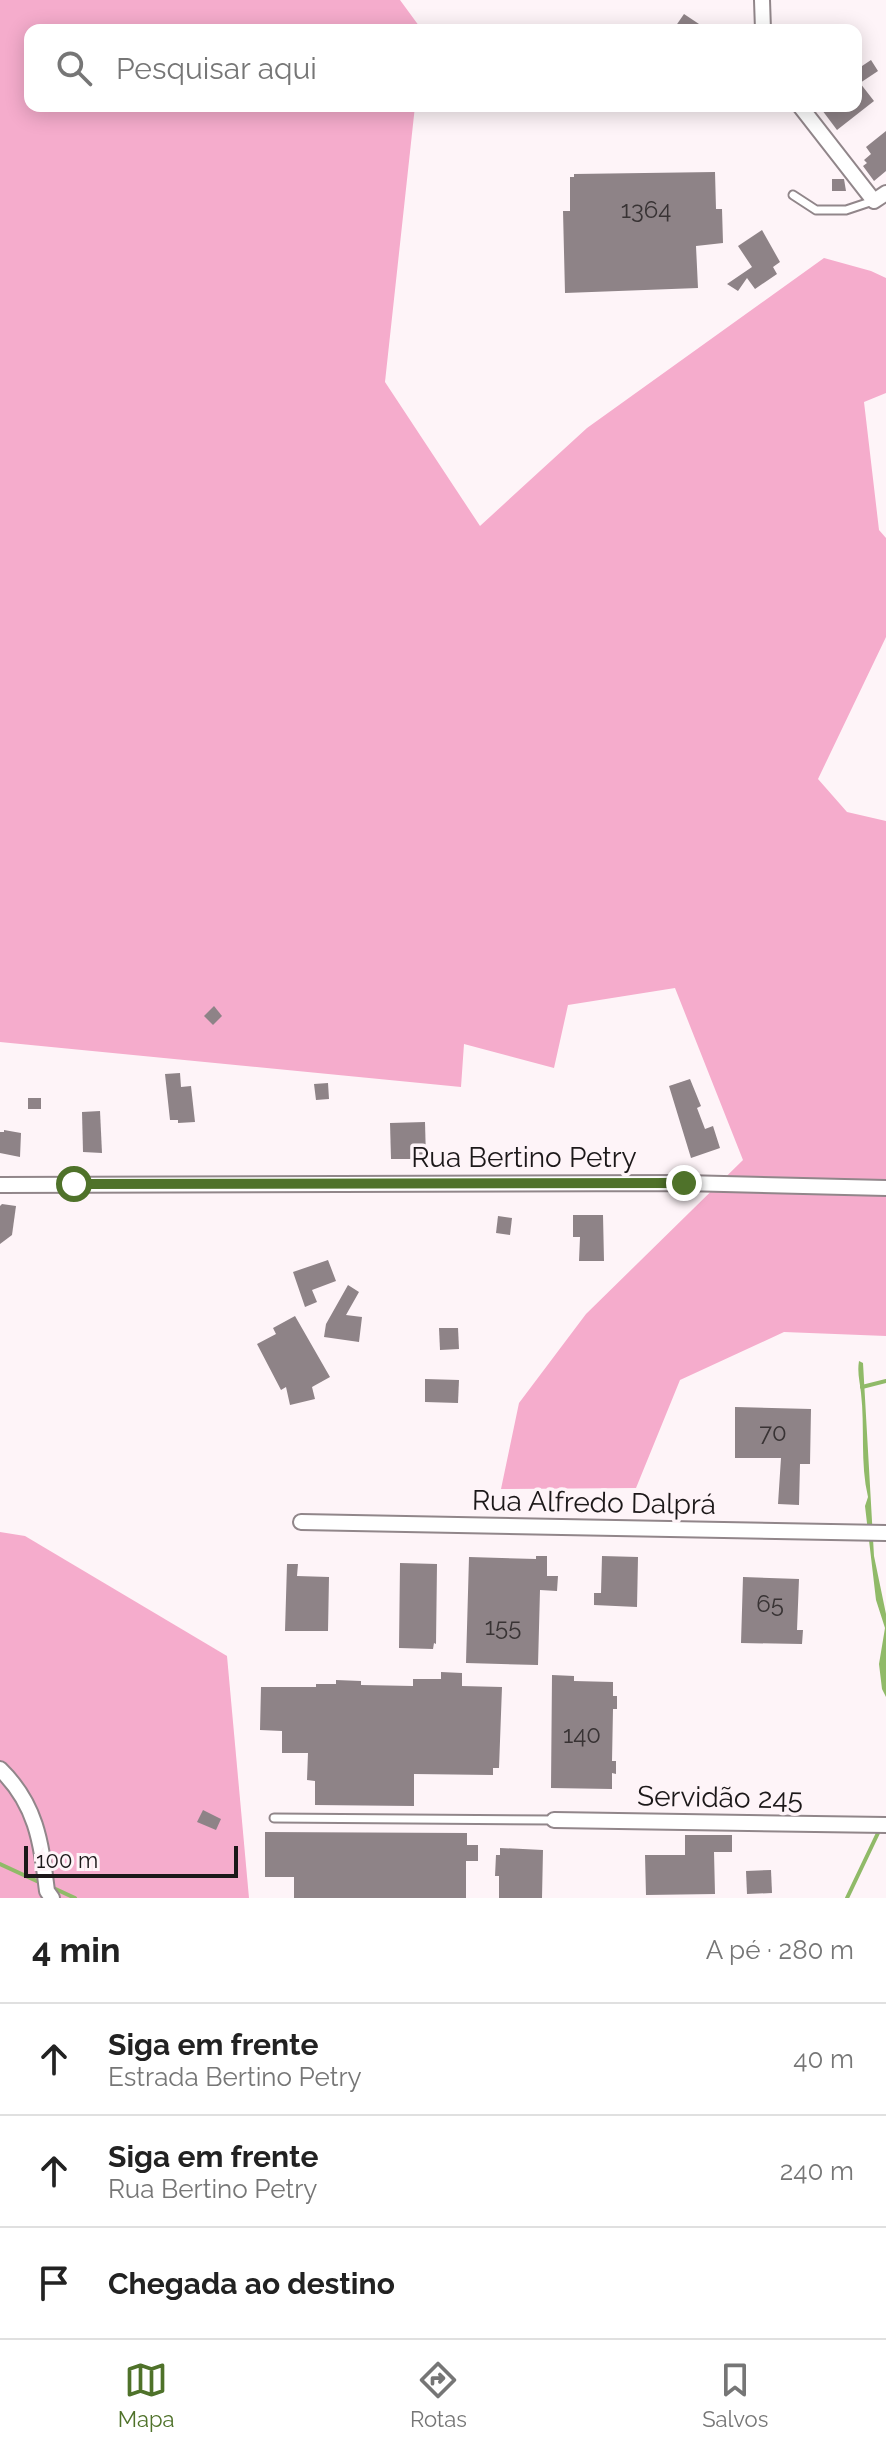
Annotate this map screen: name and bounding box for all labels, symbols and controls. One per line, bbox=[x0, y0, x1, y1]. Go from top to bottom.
search box bbox=[24, 24, 862, 112]
icon: search bbox=[52, 46, 96, 90]
text: Pesquisar aqui bbox=[116, 51, 317, 86]
house number: 1364 bbox=[621, 195, 671, 224]
street label: Rua Bertino Petry bbox=[411, 1141, 637, 1174]
route end bbox=[666, 1165, 702, 1201]
route start bbox=[56, 1166, 92, 1202]
house number: 70 bbox=[759, 1418, 787, 1447]
street label: Rua Alfredo Dalprá bbox=[472, 1484, 716, 1521]
house number: 65 bbox=[756, 1589, 784, 1618]
house number: 155 bbox=[485, 1612, 521, 1641]
house number: 140 bbox=[563, 1720, 601, 1749]
street label: Servidão 245 bbox=[637, 1780, 803, 1815]
scale bar bbox=[24, 1842, 238, 1878]
text: 100 m bbox=[36, 1847, 98, 1873]
text: 4 min bbox=[32, 1930, 120, 1970]
text: A pé · 280 m bbox=[706, 1935, 854, 1965]
text: Siga em frente bbox=[108, 2027, 318, 2062]
icon: ahead bbox=[32, 2037, 76, 2081]
text: 40 m bbox=[793, 2044, 854, 2074]
text: Estrada Bertino Petry bbox=[108, 2062, 362, 2092]
text: Siga em frente bbox=[108, 2139, 318, 2174]
icon: ahead bbox=[32, 2149, 76, 2193]
text: 240 m bbox=[780, 2156, 854, 2186]
text: Rua Bertino Petry bbox=[108, 2174, 317, 2204]
icon: arrive bbox=[32, 2261, 76, 2305]
text: Chegada ao destino bbox=[108, 2266, 395, 2301]
tab: Mapa bbox=[118, 2358, 174, 2432]
tab: Rotas bbox=[410, 2358, 467, 2432]
tab: Salvos bbox=[702, 2358, 768, 2432]

